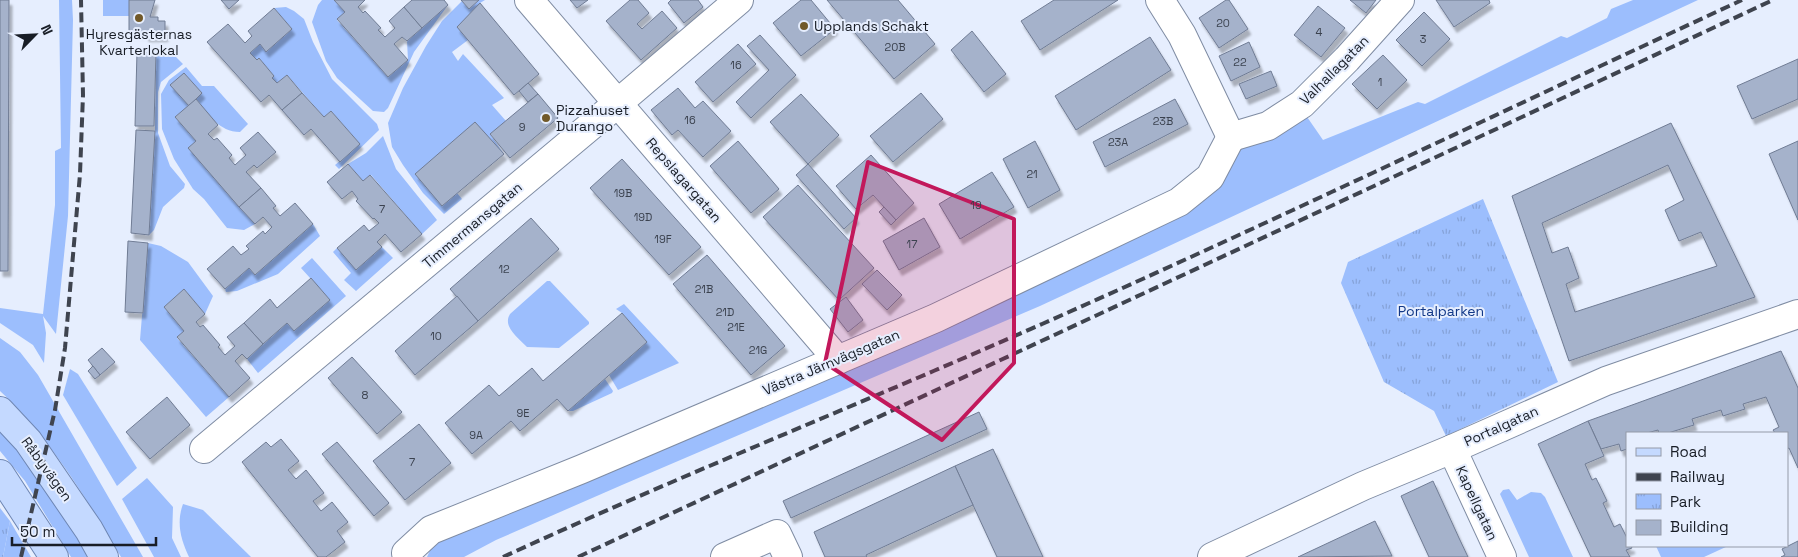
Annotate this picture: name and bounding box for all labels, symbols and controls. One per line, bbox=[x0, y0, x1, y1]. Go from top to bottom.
north arrow bbox=[10, 10, 60, 60]
marker: Hyresgästernas Kvarterlokal bbox=[133, 12, 145, 24]
house number: 20 bbox=[1216, 16, 1230, 30]
place label: Upplands Schakt bbox=[814, 17, 929, 35]
marker: Upplands Schakt bbox=[798, 20, 810, 32]
text: N bbox=[37, 22, 57, 38]
place label: Hyresgästernas Kvarterlokal bbox=[86, 25, 192, 59]
house number: 4 bbox=[1316, 25, 1323, 39]
street label: Valhallagatan bbox=[1296, 32, 1372, 108]
house number: 3 bbox=[1420, 32, 1427, 46]
house number: 20B bbox=[885, 40, 905, 54]
house number: 22 bbox=[1233, 55, 1247, 69]
house number: 16 bbox=[730, 58, 742, 72]
house number: 1 bbox=[1378, 75, 1382, 89]
place label: Pizzahuset Durango bbox=[556, 101, 629, 135]
marker: Pizzahuset Durango bbox=[540, 112, 552, 124]
house number: 16 bbox=[684, 113, 696, 127]
house number: 23B bbox=[1153, 114, 1173, 128]
house number: 9 bbox=[519, 120, 526, 134]
street label: Repslagargatan bbox=[642, 134, 726, 226]
house number: 23A bbox=[1108, 135, 1128, 149]
house number: 21 bbox=[1026, 167, 1038, 181]
street label: Timmermansgatan bbox=[418, 178, 526, 272]
house number: 19B bbox=[614, 186, 632, 200]
house number: 19 bbox=[970, 198, 982, 212]
house number: 7 bbox=[379, 202, 385, 216]
house number: 19D bbox=[634, 210, 652, 224]
house number: 19F bbox=[654, 232, 672, 246]
house number: 17 bbox=[907, 237, 917, 251]
house number: 12 bbox=[498, 262, 510, 276]
house number: 21B bbox=[695, 282, 713, 296]
park label: Portalparken bbox=[1398, 302, 1484, 320]
house number: 21D bbox=[716, 305, 734, 319]
house number: 21E bbox=[727, 320, 745, 334]
street label: Västra Järnvägsgatan bbox=[760, 325, 902, 399]
house number: 10 bbox=[430, 329, 442, 343]
house number: 21G bbox=[749, 343, 767, 357]
house number: 8 bbox=[362, 388, 369, 402]
street label: Portalgatan bbox=[1461, 402, 1541, 450]
house number: 9E bbox=[517, 406, 529, 420]
house number: 9A bbox=[469, 428, 483, 442]
legend bbox=[1626, 432, 1788, 547]
street label: Råbyvägen bbox=[18, 433, 76, 505]
text: Road bbox=[1670, 442, 1707, 461]
house number: 7 bbox=[409, 455, 415, 469]
street label: Kapellgatan bbox=[1452, 463, 1502, 543]
text: Railway bbox=[1670, 467, 1725, 486]
text: Park bbox=[1670, 492, 1701, 511]
scale bar bbox=[12, 514, 156, 546]
text: Building bbox=[1670, 517, 1729, 536]
text: 50 m bbox=[20, 522, 55, 541]

